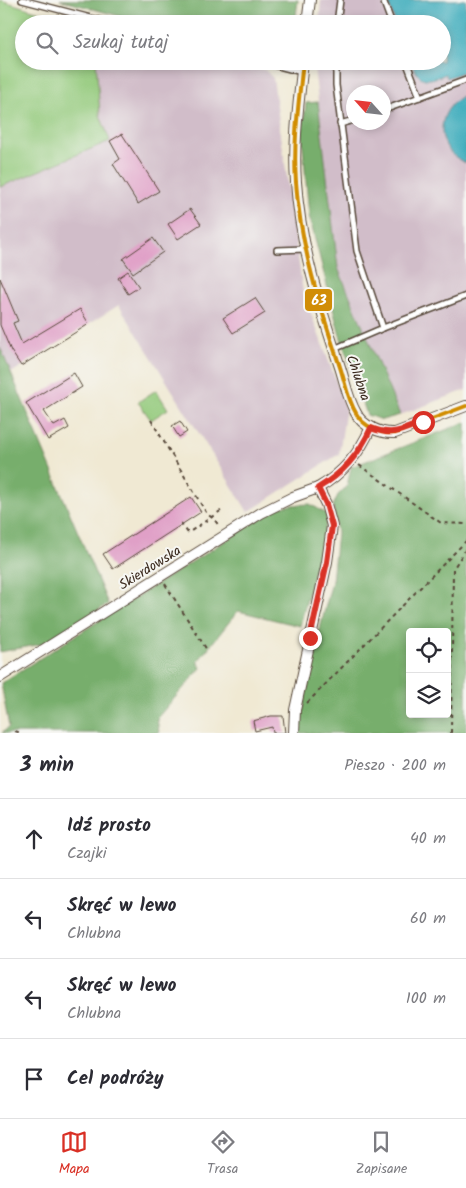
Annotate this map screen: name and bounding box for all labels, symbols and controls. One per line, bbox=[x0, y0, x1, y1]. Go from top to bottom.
search box bbox=[15, 15, 451, 70]
text: Szukaj tutaj bbox=[73, 28, 168, 58]
icon: search bbox=[33, 29, 61, 57]
north arrow bbox=[346, 85, 391, 130]
line badge: 63 bbox=[304, 288, 333, 312]
text: 63 bbox=[311, 290, 327, 312]
street label: Chlubna bbox=[340, 352, 376, 404]
route start bbox=[412, 411, 435, 434]
street label: Skierdowska bbox=[114, 540, 186, 596]
route end bbox=[299, 627, 322, 650]
map controls bbox=[406, 628, 451, 718]
button: locate bbox=[406, 628, 451, 673]
button: layers bbox=[406, 673, 451, 718]
text: 3 min bbox=[20, 749, 74, 782]
text: Pieszo · 200 m bbox=[344, 753, 446, 778]
text: Idź prosto bbox=[67, 811, 151, 841]
icon: ahead bbox=[20, 825, 48, 853]
text: 40 m bbox=[410, 826, 446, 851]
text: Czajki bbox=[67, 841, 107, 866]
text: Skręć w lewo bbox=[67, 891, 176, 921]
icon: left bbox=[20, 905, 48, 933]
text: 60 m bbox=[410, 906, 446, 931]
text: Chlubna bbox=[67, 921, 121, 946]
text: Skręć w lewo bbox=[67, 971, 176, 1001]
icon: left bbox=[20, 985, 48, 1013]
text: 100 m bbox=[406, 986, 446, 1011]
text: Chlubna bbox=[67, 1001, 121, 1026]
text: Cel podróży bbox=[67, 1064, 164, 1094]
icon: arrive bbox=[20, 1065, 48, 1093]
tab: Mapa bbox=[59, 1128, 90, 1180]
tab: Trasa bbox=[207, 1128, 238, 1180]
tab: Zapisane bbox=[356, 1128, 407, 1180]

